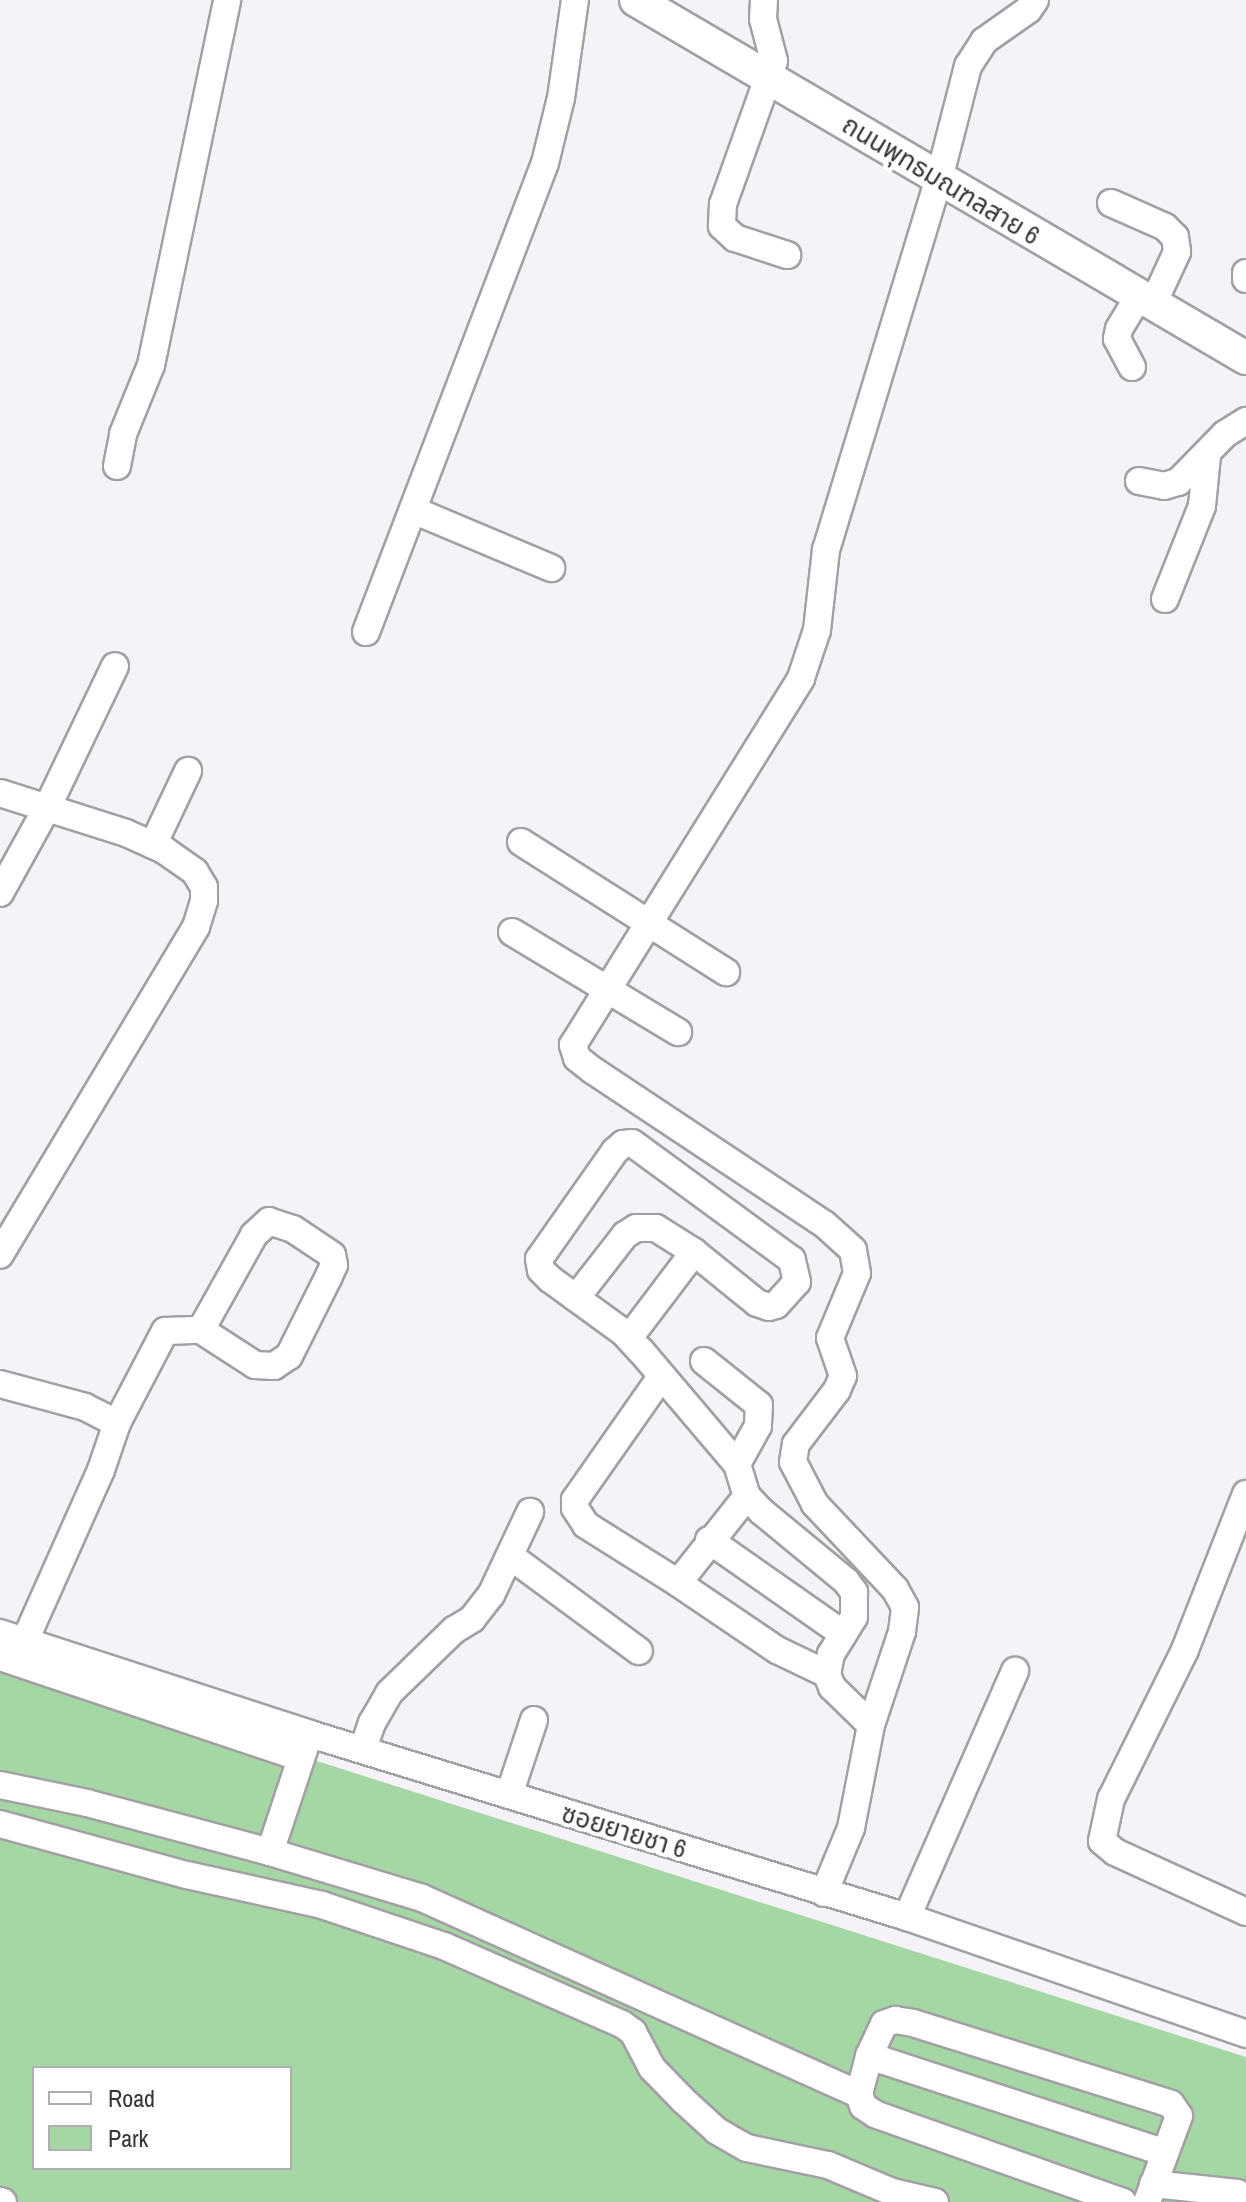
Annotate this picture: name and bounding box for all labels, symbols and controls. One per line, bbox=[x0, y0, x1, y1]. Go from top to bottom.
street label: ถนนพุทธมณฑลสาย 6 bbox=[837, 109, 1045, 251]
street label: ซอยยายชา 6 bbox=[558, 1797, 690, 1865]
legend bbox=[32, 2066, 292, 2170]
text: Road bbox=[108, 2082, 155, 2114]
text: Park bbox=[108, 2122, 148, 2154]

